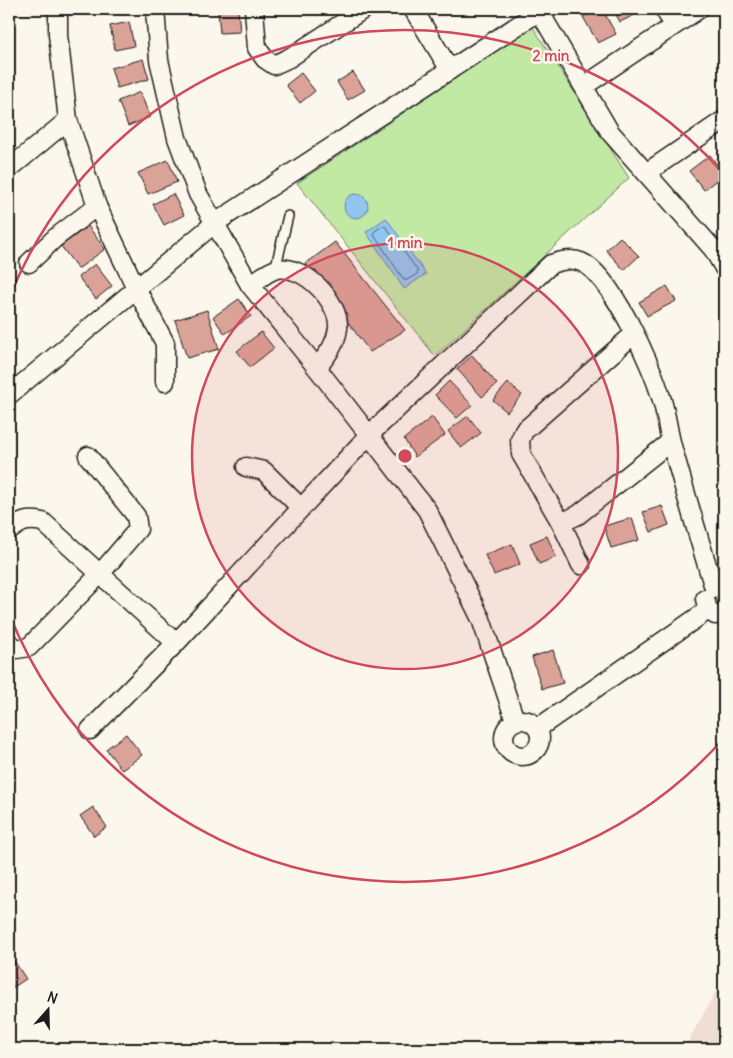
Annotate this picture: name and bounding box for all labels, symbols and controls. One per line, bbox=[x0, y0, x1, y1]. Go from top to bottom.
text: 2 min bbox=[533, 46, 570, 65]
text: 1 min bbox=[388, 233, 423, 252]
centre of rings bbox=[396, 447, 414, 465]
north arrow bbox=[22, 986, 72, 1036]
text: N bbox=[45, 988, 60, 1008]

